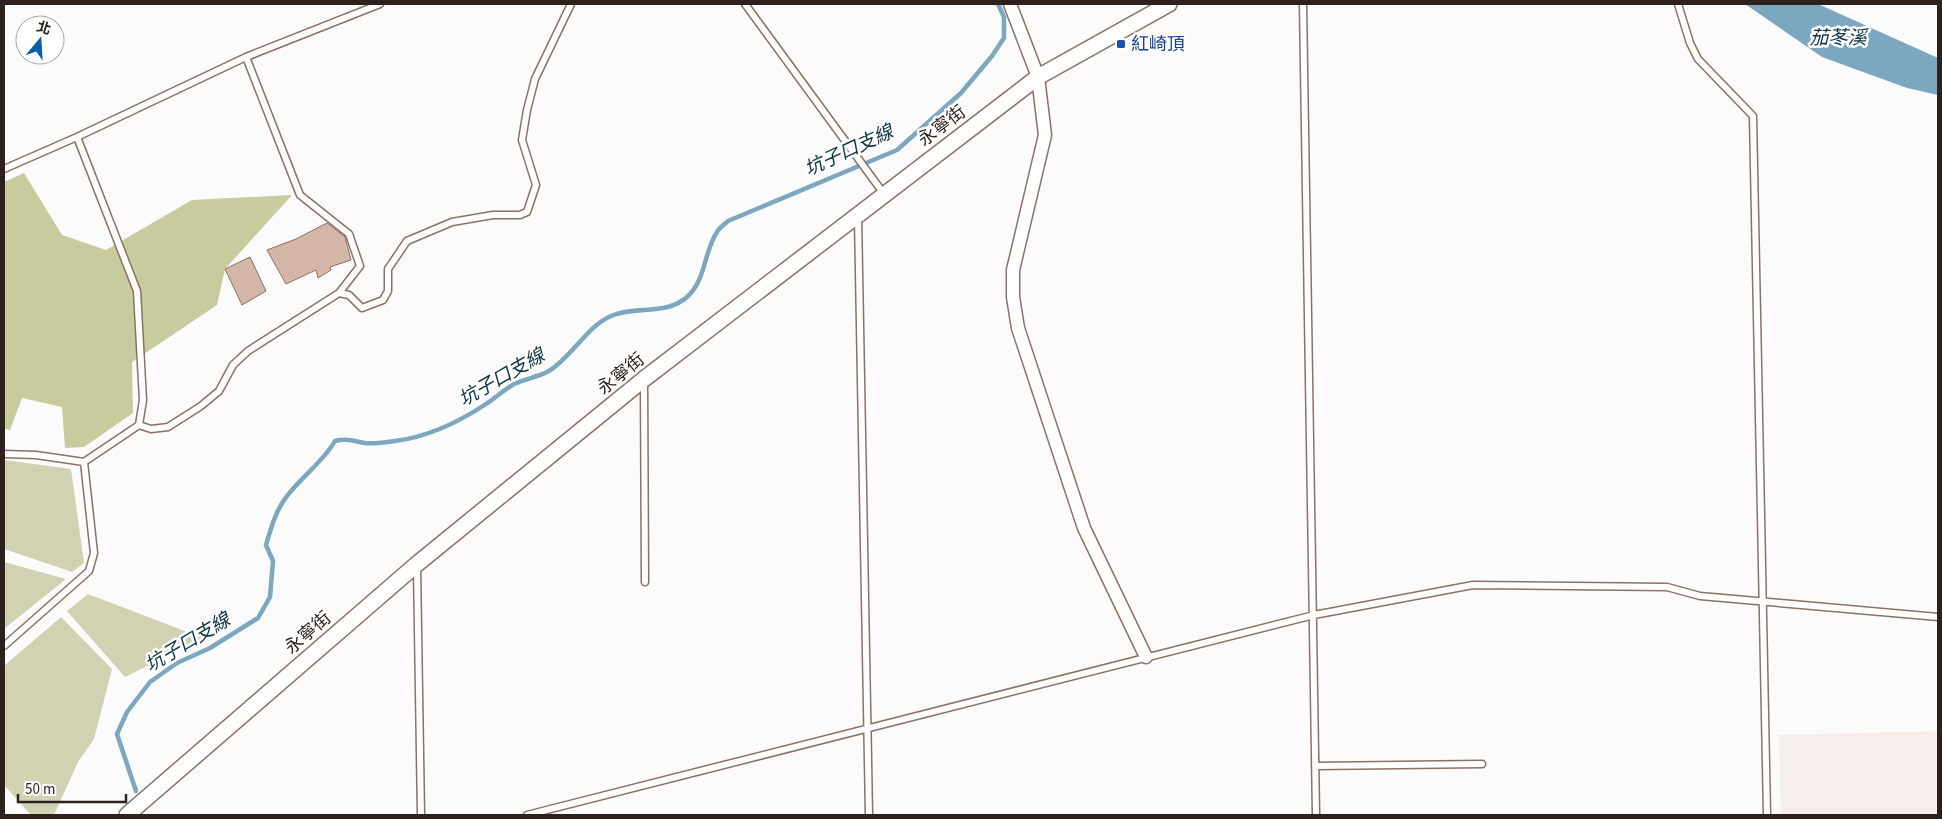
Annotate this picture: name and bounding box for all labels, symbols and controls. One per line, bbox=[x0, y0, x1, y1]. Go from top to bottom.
north arrow bbox=[15, 15, 65, 65]
text: 北 bbox=[34, 17, 53, 40]
water label: 茄苳溪 bbox=[1809, 25, 1869, 52]
place label: 紅崎頂 bbox=[1131, 32, 1185, 57]
marker: 紅崎頂 bbox=[1115, 38, 1127, 50]
street label: 永寧街 bbox=[913, 100, 971, 152]
water label: 坑子口支線 bbox=[800, 118, 900, 183]
water label: 坑子口支線 bbox=[454, 342, 552, 413]
street label: 永寧街 bbox=[592, 347, 650, 401]
water label: 坑子口支線 bbox=[140, 606, 237, 679]
street label: 永寧街 bbox=[279, 606, 337, 660]
scale bar bbox=[18, 772, 125, 804]
text: 50 m bbox=[25, 779, 55, 800]

